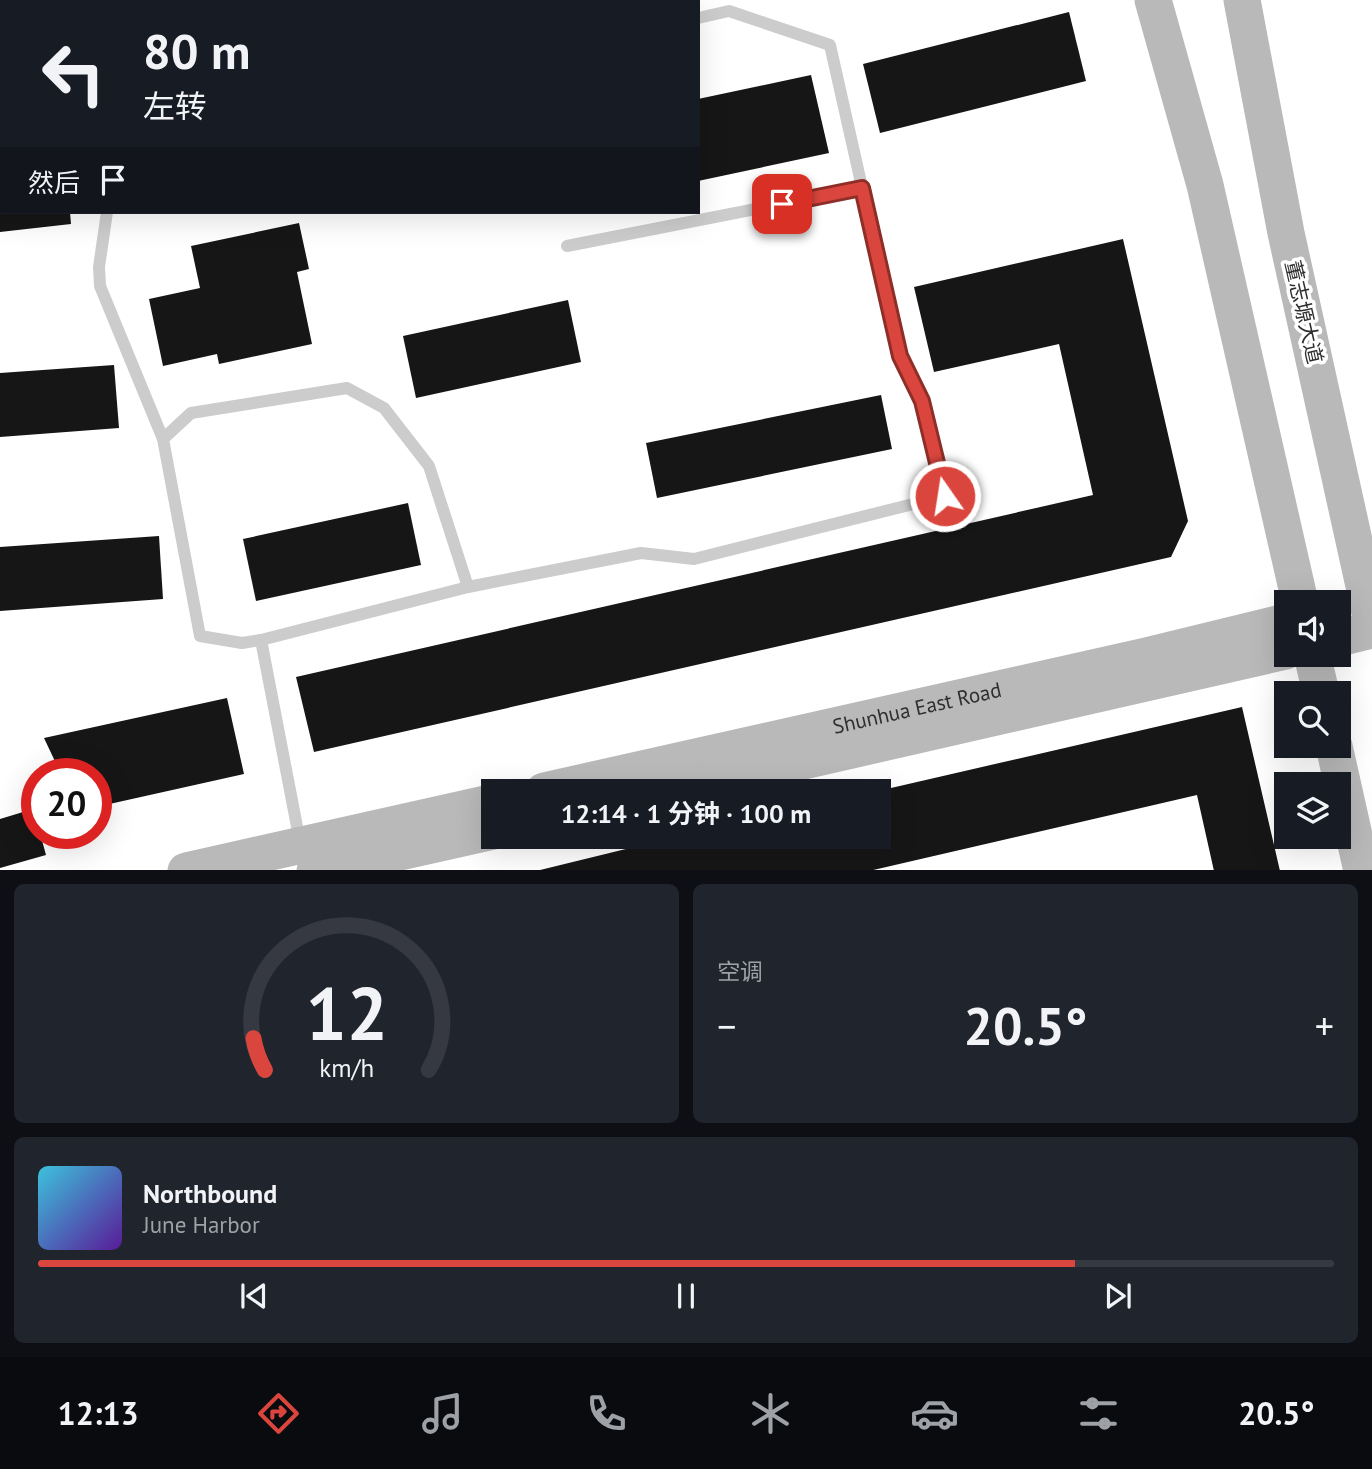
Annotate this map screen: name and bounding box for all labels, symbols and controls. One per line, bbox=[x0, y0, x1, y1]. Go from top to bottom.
text: 80 m bbox=[143, 19, 250, 83]
icon: left bbox=[28, 28, 119, 119]
text: 左转 bbox=[143, 85, 207, 127]
icon: arrive bbox=[94, 161, 132, 199]
text: 然后 bbox=[28, 166, 80, 199]
pin bbox=[752, 174, 812, 234]
icon: arrive bbox=[763, 185, 801, 223]
street label: 董志塬大道 bbox=[1279, 258, 1329, 366]
position arrow bbox=[908, 459, 982, 533]
map controls bbox=[1274, 590, 1351, 849]
button: sound bbox=[1274, 590, 1351, 667]
street label: Shunhua East Road bbox=[830, 675, 1004, 739]
button: search bbox=[1274, 681, 1351, 758]
speed limit sign: 20 bbox=[21, 758, 112, 849]
button: layers bbox=[1274, 772, 1351, 849]
text: 12:14 · 1 分钟 · 100 m bbox=[561, 797, 811, 830]
text: 空调 bbox=[717, 957, 763, 986]
text: 12 bbox=[305, 966, 388, 1060]
text: 20.5° bbox=[964, 992, 1087, 1059]
text: − bbox=[717, 1001, 736, 1050]
text: + bbox=[1315, 1001, 1334, 1050]
text: km/h bbox=[319, 1051, 374, 1083]
text: Northbound bbox=[143, 1177, 277, 1210]
text: June Harbor bbox=[143, 1210, 260, 1239]
icon: previous bbox=[235, 1277, 273, 1315]
icon: pause bbox=[667, 1277, 705, 1315]
icon: next bbox=[1099, 1277, 1137, 1315]
icon: directions bbox=[254, 1389, 303, 1438]
icon: music bbox=[418, 1389, 467, 1438]
icon: phone bbox=[582, 1389, 631, 1438]
icon: climate bbox=[746, 1389, 795, 1438]
icon: car bbox=[910, 1389, 959, 1438]
icon: filters bbox=[1074, 1389, 1123, 1438]
text: 12:13 bbox=[58, 1392, 139, 1434]
text: 20.5° bbox=[1238, 1392, 1314, 1434]

